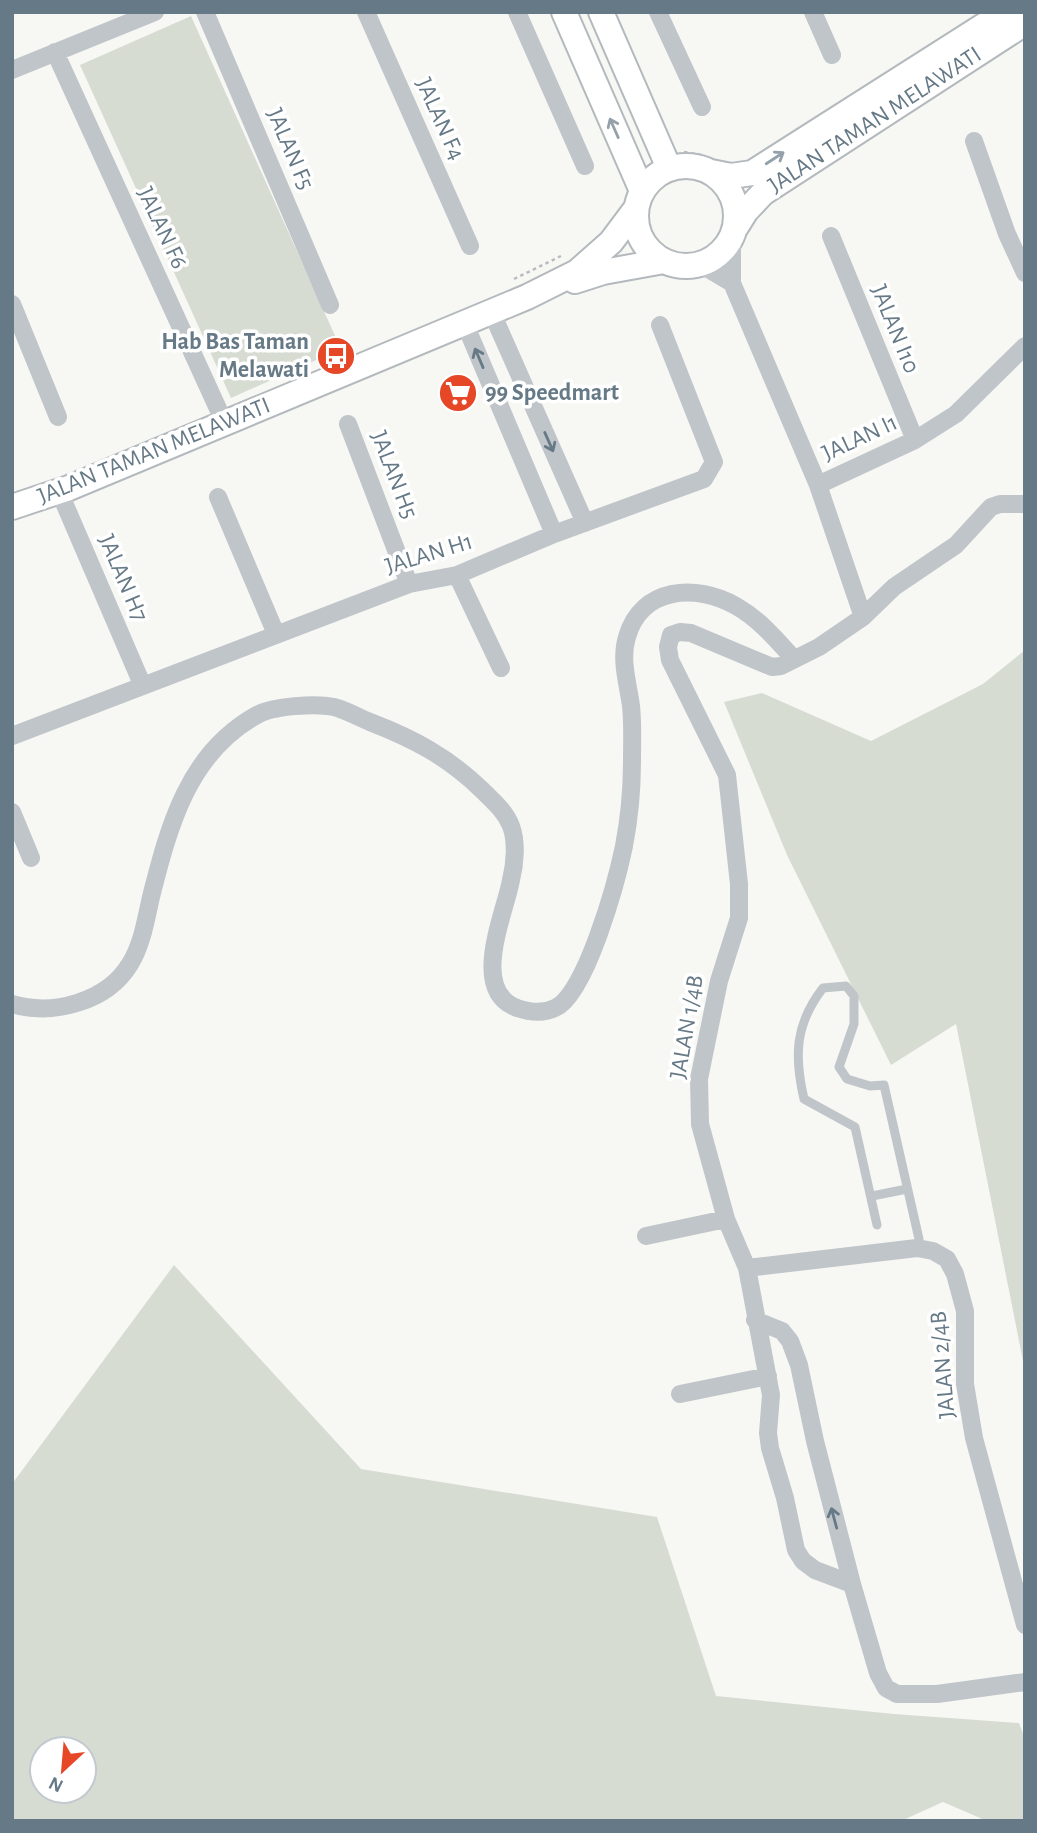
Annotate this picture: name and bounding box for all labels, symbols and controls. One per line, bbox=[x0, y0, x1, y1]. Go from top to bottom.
street label: JALAN TAMAN MELAWATI bbox=[764, 42, 986, 198]
street label: JALAN F4 bbox=[411, 74, 469, 164]
street label: JALAN F5 bbox=[262, 105, 318, 193]
one-way arrow bbox=[607, 118, 620, 140]
one-way arrow bbox=[764, 151, 784, 165]
street label: JALAN F6 bbox=[133, 183, 191, 273]
street label: JALAN I10 bbox=[866, 281, 924, 377]
place label: Hab Bas Taman Melawati bbox=[161, 330, 309, 382]
bus stop icon: Hab Bas Taman Melawati bbox=[315, 335, 357, 377]
one-way arrow bbox=[472, 348, 485, 370]
supermarket icon: 99 Speedmart bbox=[437, 372, 479, 414]
place label: 99 Speedmart bbox=[485, 381, 619, 405]
street label: JALAN TAMAN MELAWATI bbox=[34, 393, 274, 509]
street label: JALAN I1 bbox=[819, 410, 901, 466]
street label: JALAN H5 bbox=[366, 428, 422, 522]
one-way arrow bbox=[543, 431, 556, 452]
street label: JALAN H1 bbox=[382, 529, 476, 579]
street label: JALAN H7 bbox=[94, 531, 152, 625]
street label: JALAN 1/4B bbox=[666, 973, 708, 1081]
street label: JALAN 2/4B bbox=[926, 1310, 960, 1420]
one-way arrow bbox=[827, 1507, 840, 1529]
north arrow bbox=[28, 1735, 98, 1805]
text: N bbox=[46, 1772, 66, 1795]

